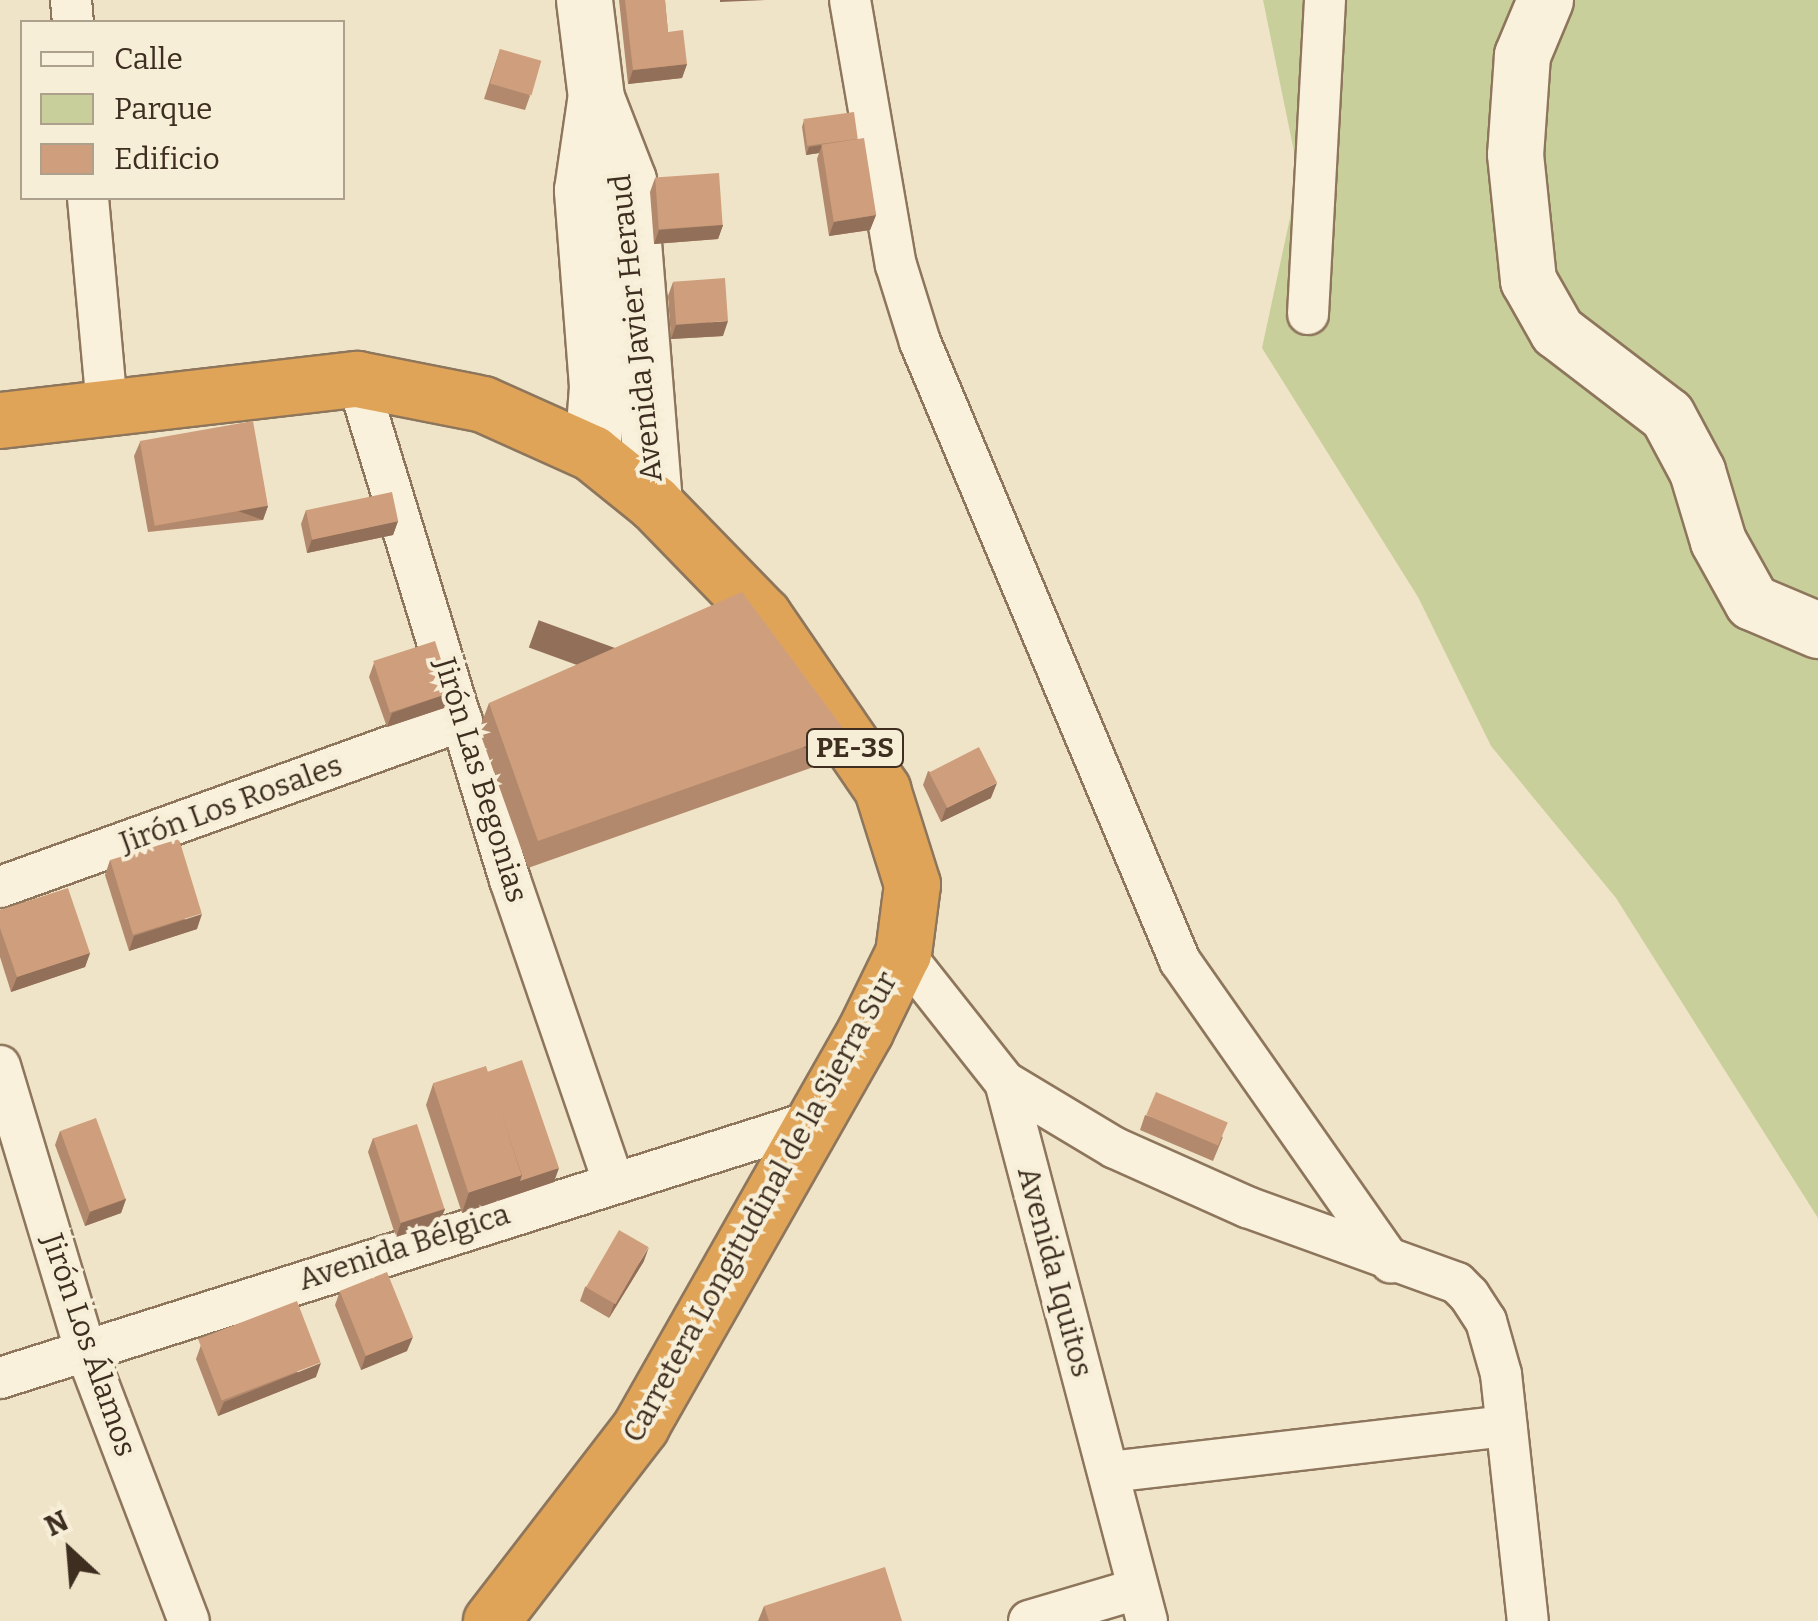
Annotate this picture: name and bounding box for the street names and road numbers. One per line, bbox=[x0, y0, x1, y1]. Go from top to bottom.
street label: Avenida Javier Heraud bbox=[602, 172, 670, 484]
street label: Jirón Las Begonias bbox=[427, 653, 535, 907]
road number: PE-3S bbox=[805, 725, 905, 771]
street label: Jirón Los Rosales bbox=[115, 747, 347, 861]
street label: Carretera Longitudinal de la Sierra Sur bbox=[615, 965, 905, 1449]
street label: Avenida Iquitos bbox=[1010, 1163, 1100, 1381]
street label: Avenida Bélgica bbox=[294, 1196, 514, 1298]
street label: Jirón Los Álamos bbox=[34, 1229, 144, 1461]

